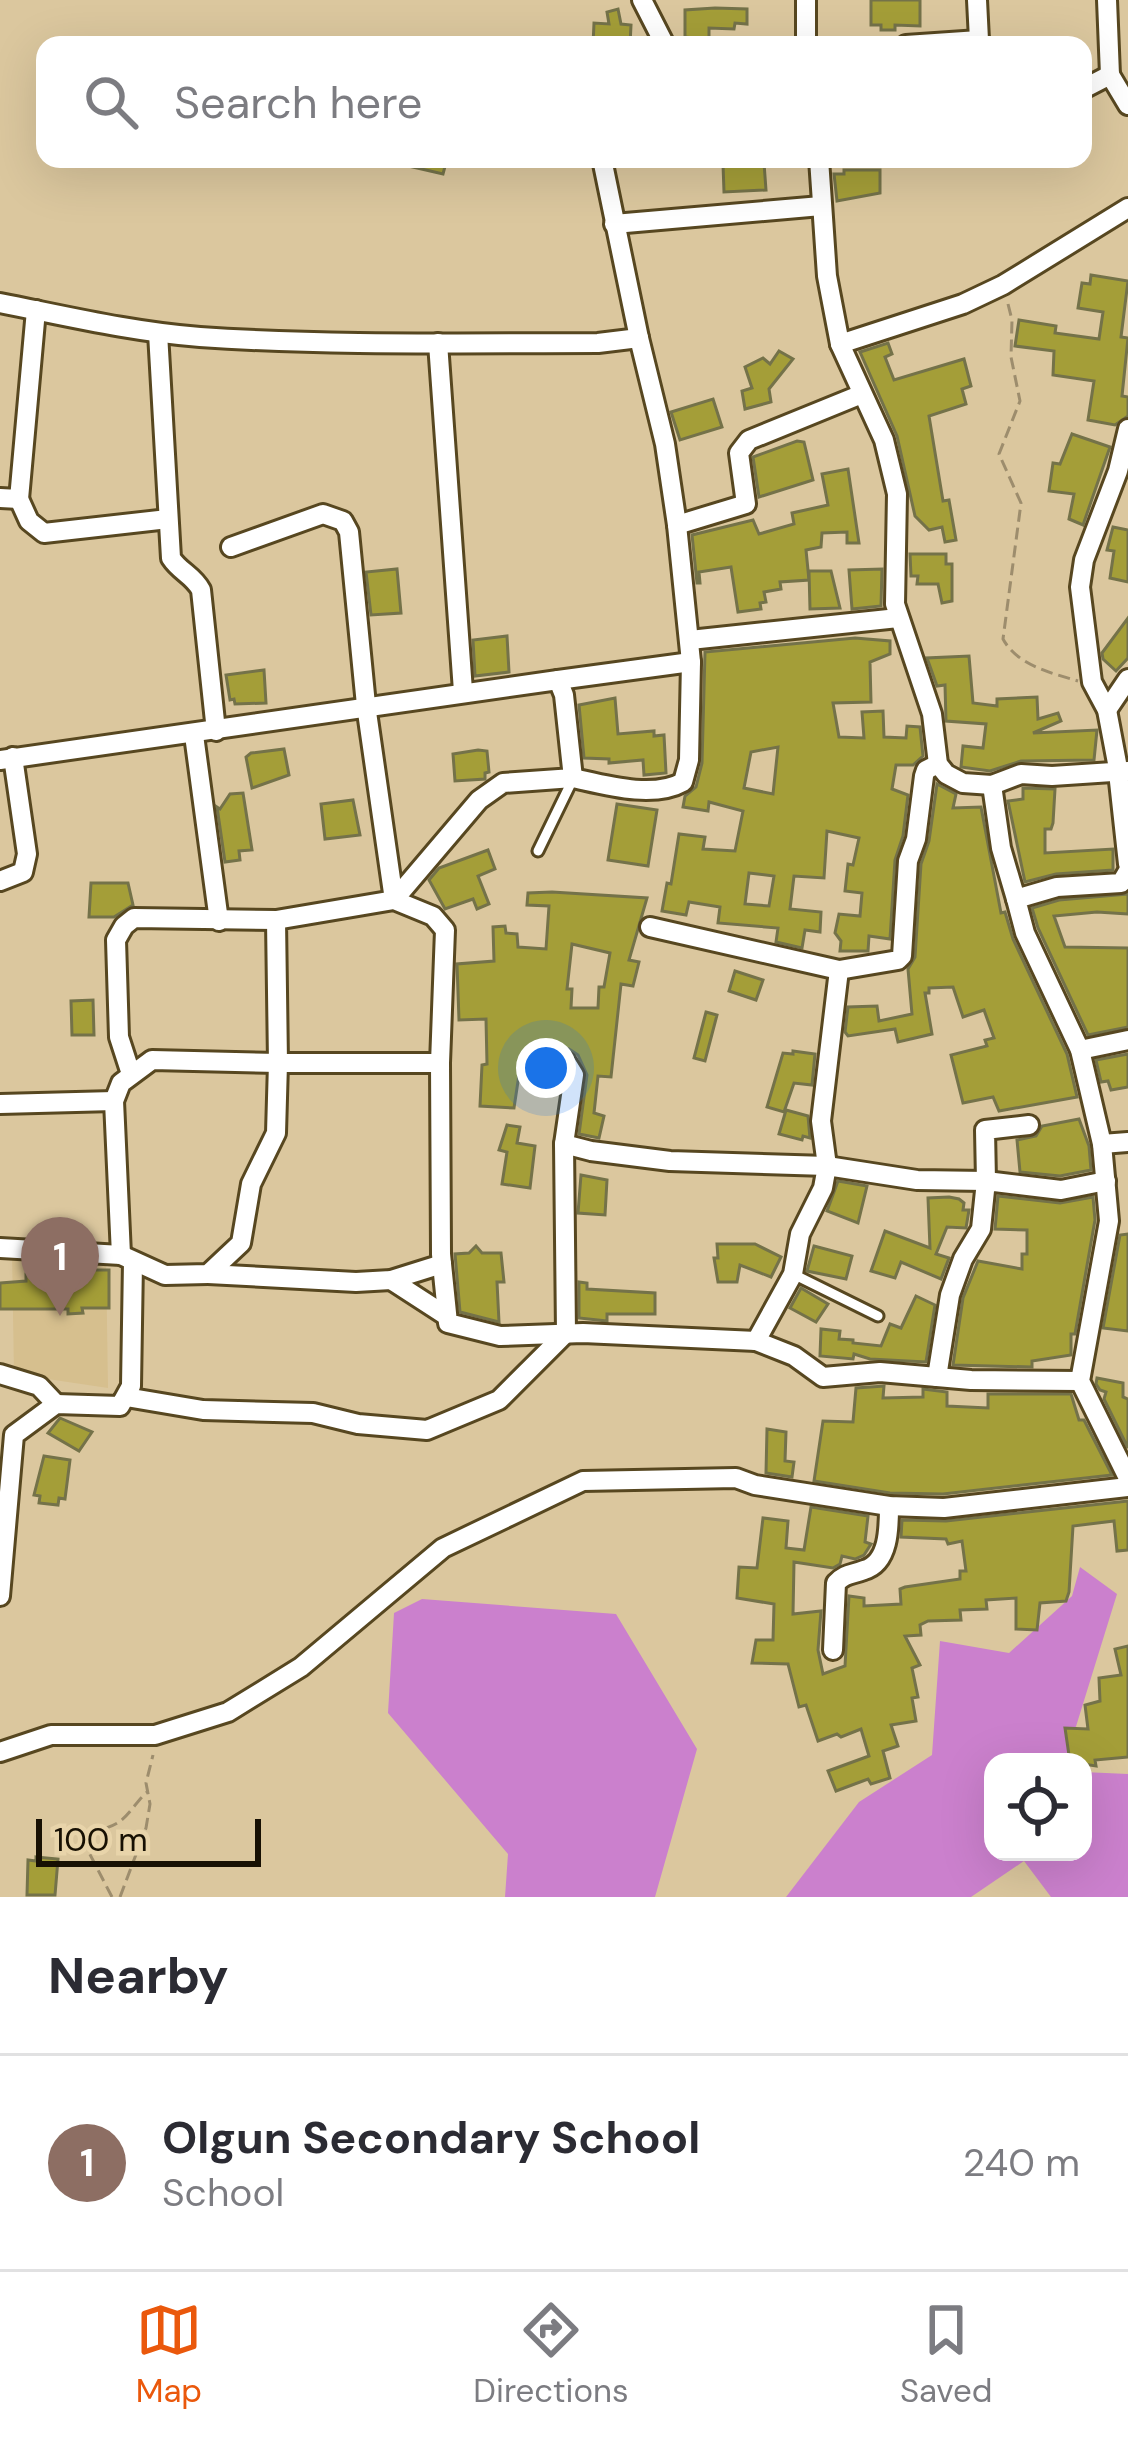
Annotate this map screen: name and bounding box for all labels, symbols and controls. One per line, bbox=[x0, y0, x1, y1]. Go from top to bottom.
search box bbox=[36, 36, 1092, 168]
icon: search bbox=[78, 69, 144, 135]
text: Search here bbox=[174, 73, 422, 132]
your location bbox=[516, 1038, 576, 1098]
pin: 1 bbox=[21, 1217, 99, 1316]
map controls bbox=[984, 1753, 1092, 1861]
button: locate bbox=[984, 1753, 1092, 1861]
scale bar bbox=[36, 1813, 261, 1866]
text: 100 m bbox=[54, 1818, 148, 1861]
text: Nearby bbox=[48, 1942, 229, 2009]
text: Olgun Secondary School bbox=[162, 2108, 700, 2167]
text: 1 bbox=[80, 2137, 94, 2188]
text: 240 m bbox=[963, 2137, 1080, 2188]
text: School bbox=[162, 2167, 284, 2218]
tab: Map bbox=[136, 2297, 202, 2412]
tab: Directions bbox=[473, 2297, 629, 2412]
tab: Saved bbox=[900, 2297, 992, 2412]

